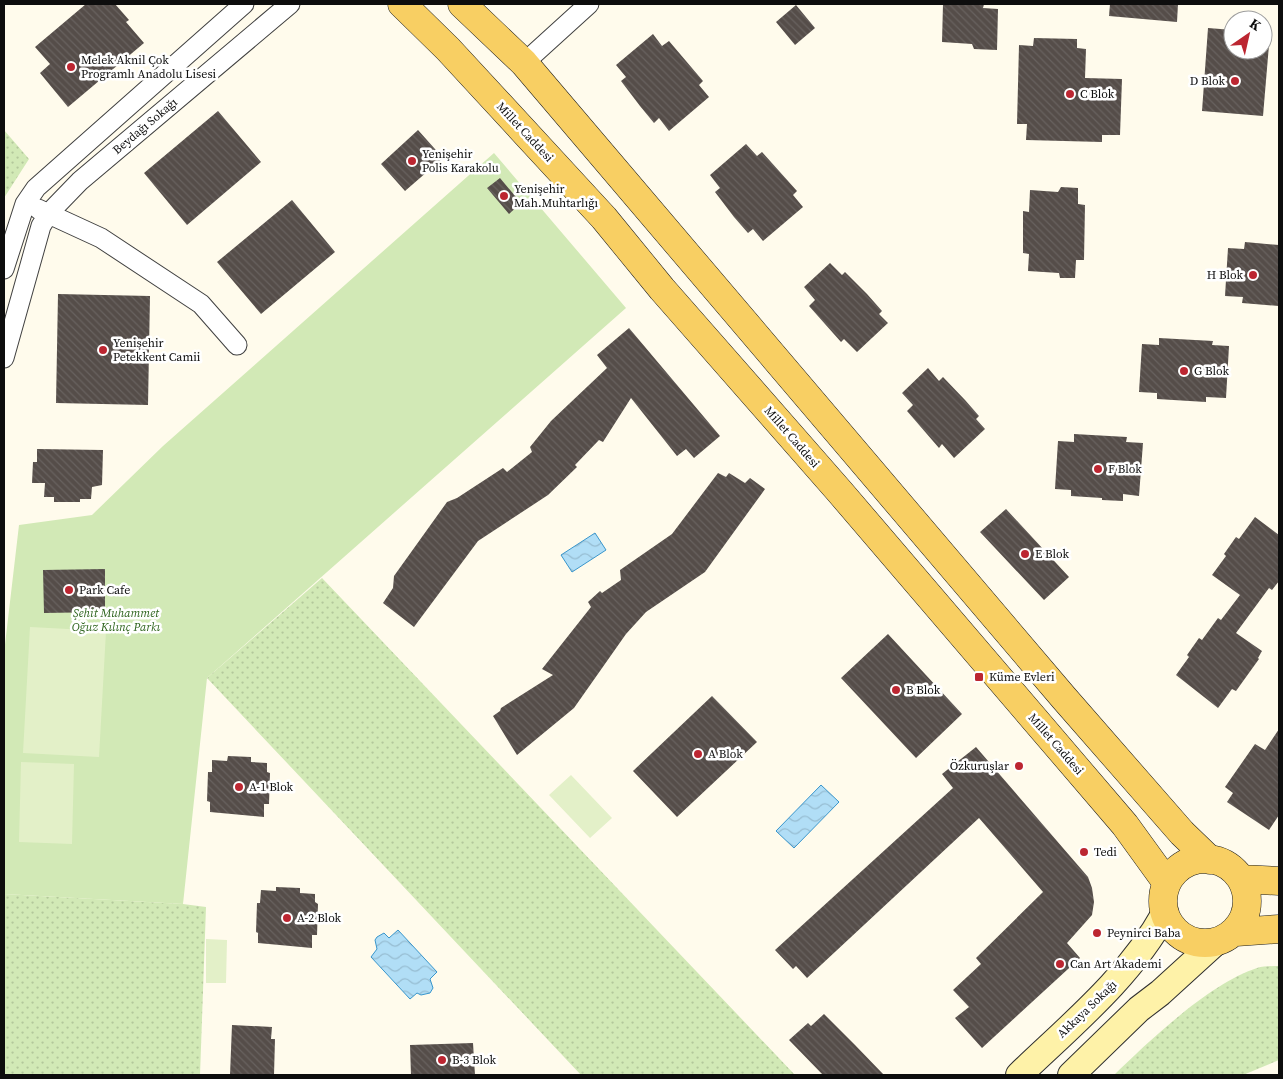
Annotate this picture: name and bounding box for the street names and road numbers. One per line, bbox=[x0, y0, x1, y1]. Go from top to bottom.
street label: Beydağı Sokağı bbox=[109, 94, 181, 158]
street label: Millet Caddesi bbox=[493, 99, 557, 166]
street label: Millet Caddesi bbox=[761, 403, 823, 471]
street label: Millet Caddesi bbox=[1025, 710, 1087, 778]
street label: Akkaya Sokağı bbox=[1054, 976, 1121, 1041]

